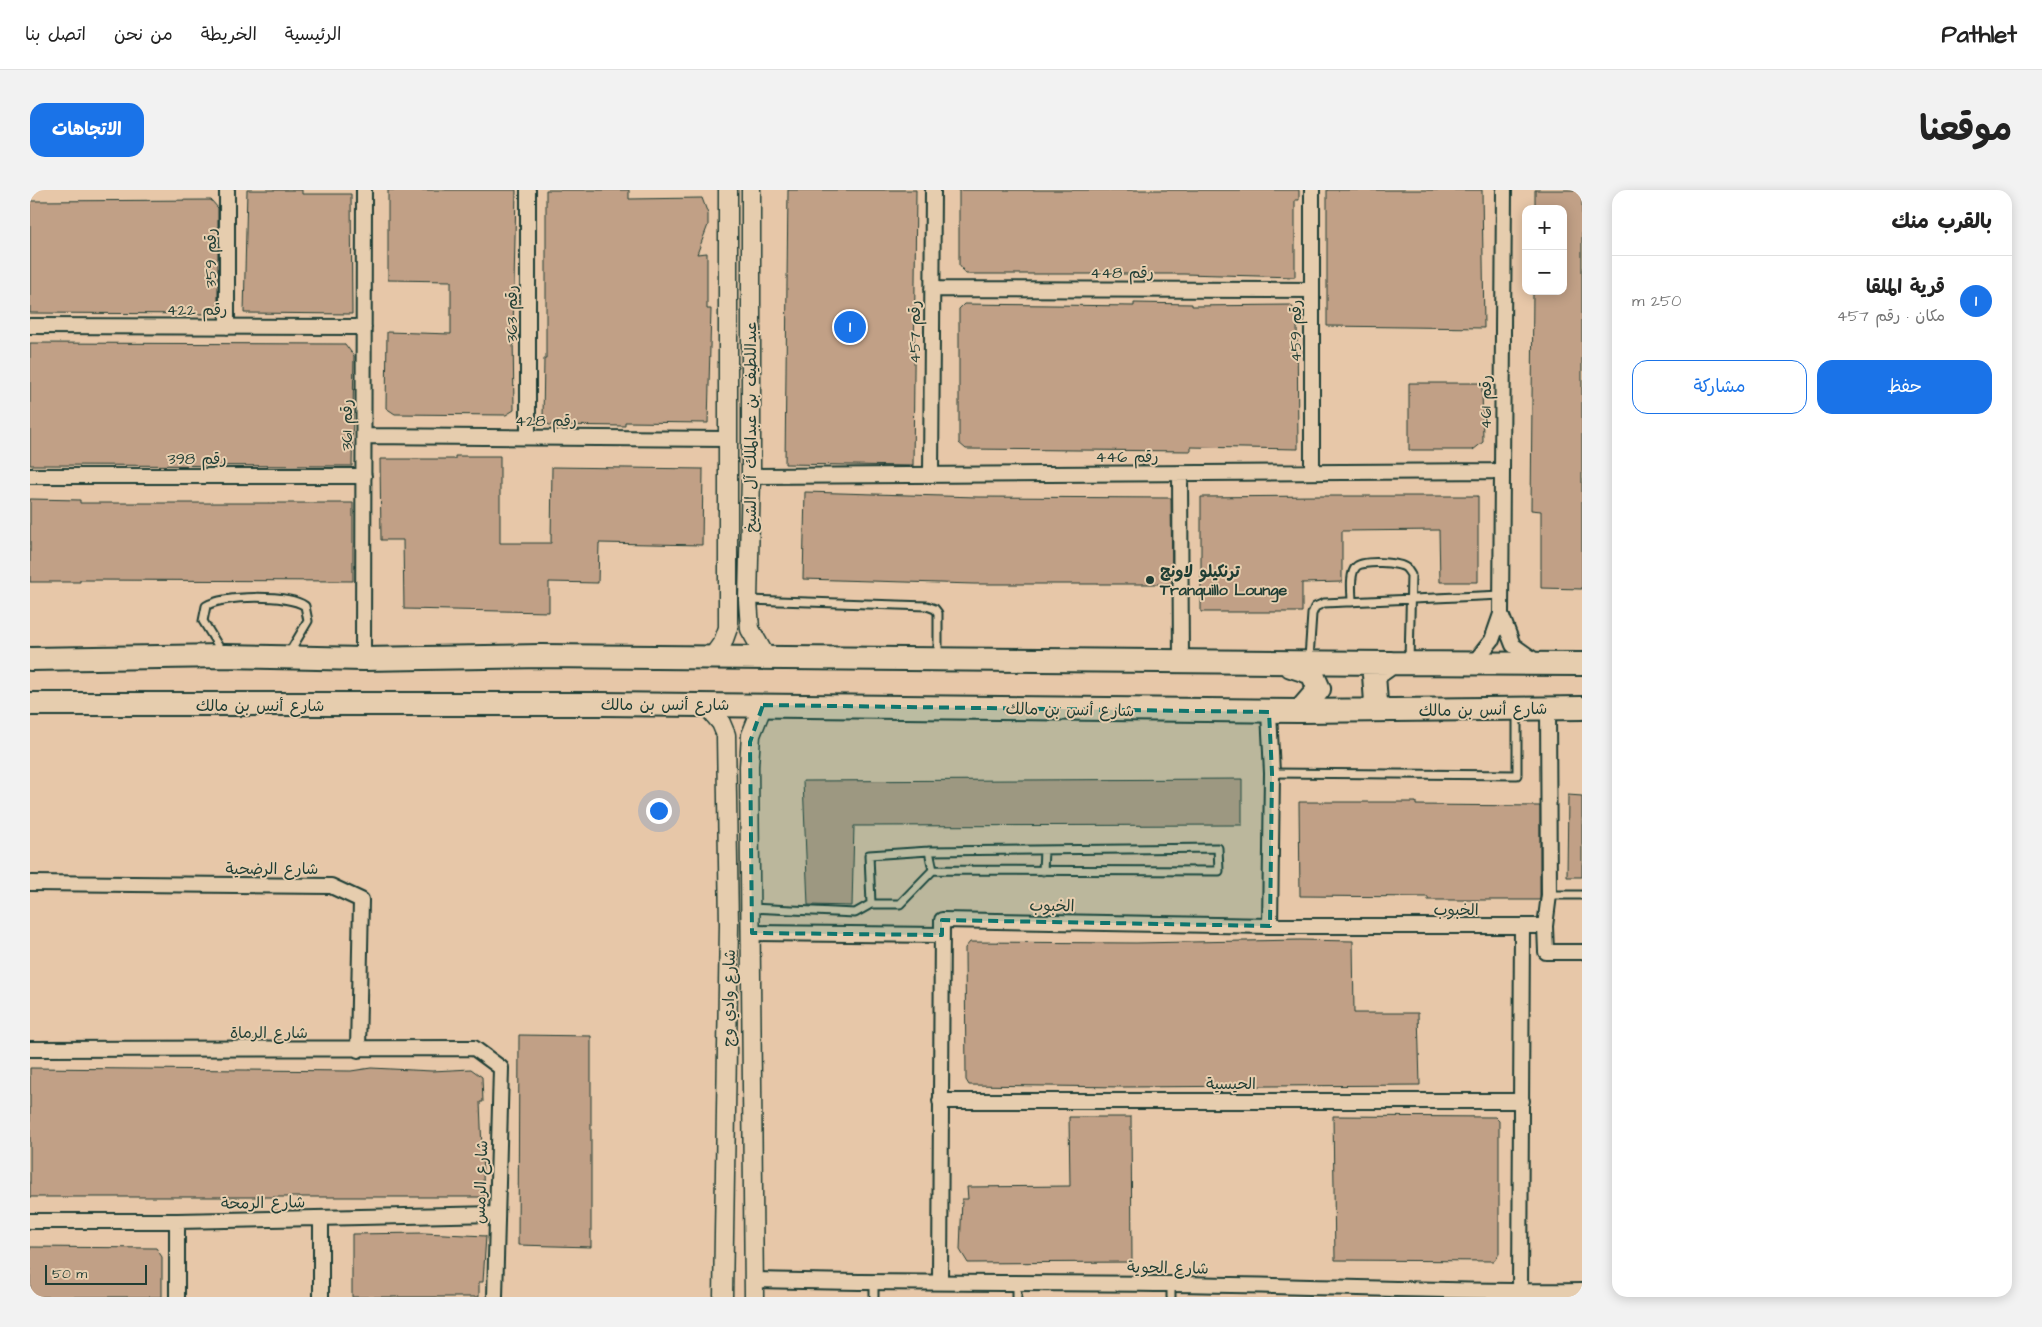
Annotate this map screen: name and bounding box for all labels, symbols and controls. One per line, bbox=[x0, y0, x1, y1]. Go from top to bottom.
text: Pathlet bbox=[1941, 18, 2017, 52]
text: اتصل بنا bbox=[25, 22, 86, 47]
text: من نحن bbox=[114, 22, 173, 47]
text: الخريطة bbox=[201, 22, 257, 47]
text: الرئيسية bbox=[285, 22, 341, 47]
button: الاتجاهات bbox=[30, 103, 144, 157]
text: موقعنا bbox=[1919, 105, 2012, 154]
map controls bbox=[1522, 205, 1567, 295]
button: + bbox=[1522, 205, 1567, 250]
text: بالقرب منك bbox=[1891, 207, 1992, 236]
street label: رقم 359 bbox=[200, 228, 223, 288]
button: − bbox=[1522, 250, 1567, 295]
street label: رقم 448 bbox=[1090, 262, 1154, 285]
text: قرية الملقا bbox=[1866, 274, 1945, 301]
street label: رقم 363 bbox=[501, 285, 524, 343]
text: 250 m bbox=[1632, 290, 1681, 312]
text: 1 bbox=[1975, 290, 1977, 312]
street label: رقم 422 bbox=[167, 299, 227, 322]
street label: رقم 457 bbox=[904, 300, 927, 364]
street label: رقم 459 bbox=[1285, 300, 1308, 362]
text: مكان · رقم 457 bbox=[1837, 305, 1945, 327]
pin: 1 bbox=[834, 308, 866, 346]
street label: عبداللطيف بن عبدالملك آل الشيخ bbox=[740, 322, 762, 532]
button: مشاركة bbox=[1632, 360, 1807, 414]
button: حفظ bbox=[1817, 360, 1992, 414]
street label: رقم 461 bbox=[1475, 375, 1498, 429]
street label: رقم 361 bbox=[336, 399, 359, 451]
street label: رقم 428 bbox=[515, 410, 577, 433]
street label: رقم 446 bbox=[1095, 446, 1159, 469]
street label: رقم 398 bbox=[168, 448, 226, 471]
place label: ترنكيلو لاونج Tranquillo Lounge bbox=[1159, 561, 1288, 603]
marker: ترنكيلو لاونج Tranquillo Lounge bbox=[1144, 574, 1156, 586]
street label: شارع أنس بن مالك bbox=[601, 694, 729, 716]
street label: شارع أنس بن مالك bbox=[196, 695, 324, 717]
street label: شارع أنس بن مالك bbox=[1005, 698, 1135, 722]
street label: شارع أنس بن مالك bbox=[1418, 698, 1548, 722]
your location bbox=[646, 798, 672, 824]
street label: شارع الرضحية bbox=[226, 858, 318, 880]
street label: الخبوب bbox=[1029, 895, 1075, 917]
street label: الخبوب bbox=[1433, 899, 1479, 921]
street label: شارع وادي وج bbox=[717, 949, 741, 1047]
street label: شارع الرماة bbox=[230, 1022, 308, 1044]
street label: الحيسية bbox=[1206, 1073, 1256, 1095]
street label: شارع الرمس bbox=[469, 1140, 493, 1224]
street label: شارع الرمحة bbox=[221, 1191, 305, 1215]
street label: شارع الحوية bbox=[1127, 1256, 1209, 1280]
scale bar bbox=[45, 1262, 148, 1285]
text: 50 m bbox=[52, 1264, 87, 1284]

